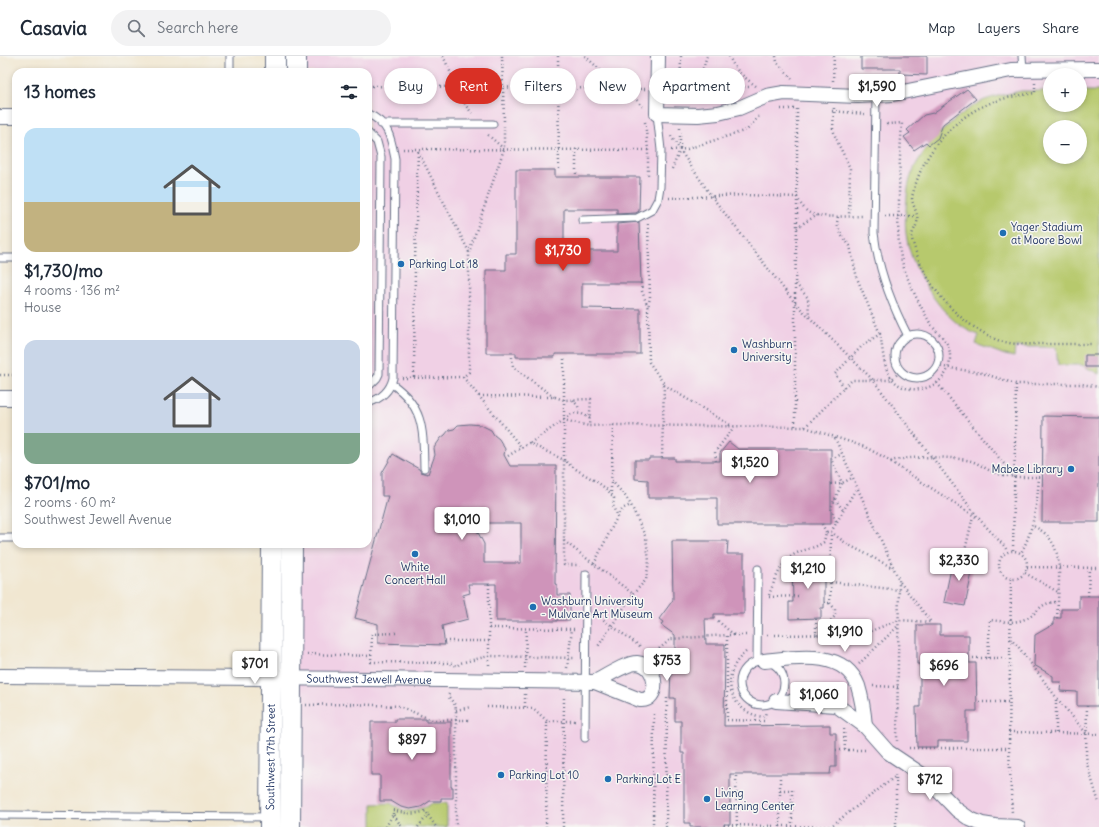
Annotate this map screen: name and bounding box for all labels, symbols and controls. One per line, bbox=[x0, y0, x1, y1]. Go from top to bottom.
search box bbox=[111, 10, 391, 46]
text: Casavia bbox=[20, 16, 87, 40]
icon: search bbox=[125, 17, 147, 39]
text: Search here bbox=[157, 18, 238, 37]
text: Map bbox=[928, 19, 955, 37]
text: Layers bbox=[977, 19, 1020, 37]
text: Share bbox=[1042, 19, 1079, 37]
chip: Buy bbox=[384, 68, 437, 104]
chip: Rent bbox=[445, 68, 502, 104]
chip: Filters bbox=[510, 68, 576, 104]
chip: New bbox=[584, 68, 641, 104]
chip: Apartment bbox=[649, 68, 745, 104]
map controls bbox=[1043, 68, 1087, 164]
button: + bbox=[1043, 68, 1087, 112]
pin: $1,590 bbox=[844, 74, 910, 108]
text: $1,590 bbox=[858, 78, 896, 95]
text: 13 homes bbox=[24, 81, 96, 103]
icon: filters bbox=[338, 81, 360, 103]
button: − bbox=[1043, 120, 1087, 164]
icon: home bbox=[156, 154, 228, 226]
place label: Yager Stadium at Moore Bowl bbox=[1011, 220, 1083, 247]
marker: Yager Stadium at Moore Bowl bbox=[998, 228, 1008, 238]
pin: $1,730 bbox=[530, 238, 596, 272]
text: $1,730 bbox=[544, 242, 582, 259]
place label: Parking Lot 18 bbox=[409, 257, 478, 271]
marker: Parking Lot 18 bbox=[396, 259, 406, 269]
text: $1,730/mo bbox=[24, 260, 103, 282]
text: 4 rooms · 136 m² bbox=[24, 282, 120, 299]
text: House bbox=[24, 299, 61, 316]
place label: Washburn University bbox=[742, 337, 793, 364]
marker: Washburn University bbox=[729, 345, 739, 355]
icon: home bbox=[156, 366, 228, 438]
pin: $1,520 bbox=[717, 450, 783, 484]
text: $1,520 bbox=[731, 454, 769, 471]
place label: Mabee Library bbox=[991, 462, 1063, 476]
marker: Mabee Library bbox=[1066, 464, 1076, 474]
text: $701/mo bbox=[24, 472, 90, 494]
text: 2 rooms · 60 m² bbox=[24, 494, 116, 511]
pin: $1,010 bbox=[429, 507, 495, 541]
text: Southwest Jewell Avenue bbox=[24, 511, 172, 528]
text: $1,010 bbox=[443, 511, 481, 528]
pin: $2,330 bbox=[926, 548, 992, 582]
marker: White Concert Hall bbox=[410, 549, 420, 559]
text: $2,330 bbox=[939, 552, 979, 569]
pin: $1,210 bbox=[775, 556, 841, 590]
place label: White Concert Hall bbox=[385, 560, 445, 587]
text: $1,210 bbox=[790, 560, 826, 577]
place label: Washburn University - Mulvane Art Museum bbox=[541, 594, 653, 621]
marker: Washburn University - Mulvane Art Museum bbox=[528, 602, 538, 612]
pin: $1,910 bbox=[812, 619, 878, 653]
text: $1,910 bbox=[827, 623, 863, 640]
pin: $753 bbox=[643, 648, 691, 682]
pin: $701 bbox=[231, 651, 279, 685]
text: $753 bbox=[653, 652, 681, 669]
pin: $696 bbox=[920, 653, 968, 687]
text: $701 bbox=[241, 655, 269, 672]
text: $696 bbox=[929, 657, 959, 674]
street label: Southwest Jewell Avenue bbox=[306, 671, 432, 687]
pin: $1,060 bbox=[786, 682, 852, 716]
text: $1,060 bbox=[799, 686, 839, 703]
street label: Southwest 17th Street bbox=[263, 703, 278, 810]
pin: $897 bbox=[388, 727, 436, 761]
text: $897 bbox=[398, 731, 426, 748]
pin: $712 bbox=[906, 767, 954, 801]
place label: Parking Lot 10 bbox=[509, 768, 579, 782]
marker: Parking Lot 10 bbox=[496, 770, 506, 780]
text: $712 bbox=[917, 771, 943, 788]
place label: Parking Lot E bbox=[616, 772, 681, 786]
marker: Parking Lot E bbox=[603, 774, 613, 784]
place label: Living Learning Center bbox=[715, 786, 795, 813]
marker: Living Learning Center bbox=[702, 794, 712, 804]

